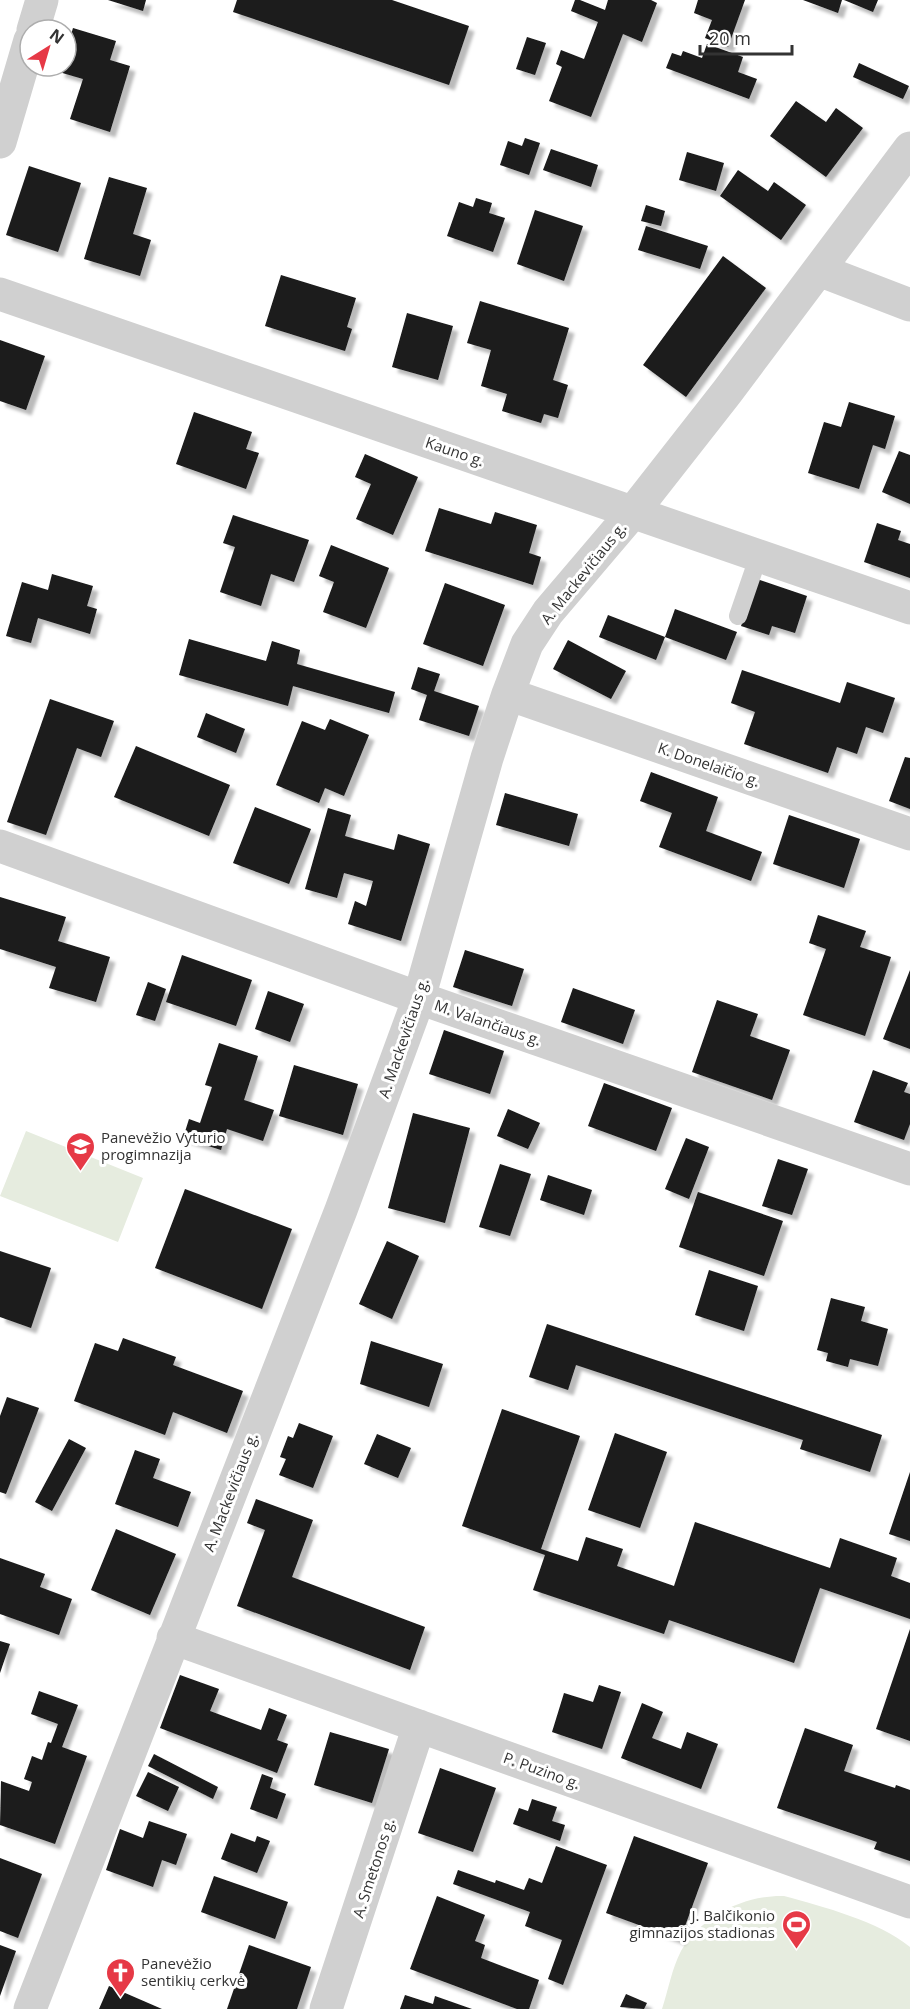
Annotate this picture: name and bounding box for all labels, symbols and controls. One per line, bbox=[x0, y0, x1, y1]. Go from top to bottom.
north arrow bbox=[18, 18, 78, 78]
scale bar bbox=[700, 18, 792, 56]
text: N bbox=[45, 23, 69, 49]
text: 20 m bbox=[709, 26, 751, 50]
street label: Kauno g. bbox=[423, 432, 487, 470]
street label: A. Mackevičiaus g. bbox=[536, 518, 630, 628]
street label: K. Donelaičio g. bbox=[655, 737, 763, 791]
street label: A. Mackevičiaus g. bbox=[373, 975, 433, 1101]
street label: M. Valančiaus g. bbox=[432, 994, 544, 1050]
place label: Panevėžio Vyturio progimnazija bbox=[101, 1127, 226, 1164]
school or university icon: Panevėžio Vyturio progimnazija bbox=[64, 1130, 96, 1172]
street label: A. Mackevičiaus g. bbox=[198, 1430, 262, 1554]
street label: P. Puzino g. bbox=[501, 1747, 583, 1793]
street label: A. Smetonos g. bbox=[347, 1816, 399, 1920]
place label: J. Balčikonio gimnazijos stadionas bbox=[629, 1905, 775, 1942]
sports icon: J. Balčikonio gimnazijos stadionas bbox=[780, 1908, 812, 1950]
place label: Panevėžio sentikių cerkvė bbox=[141, 1953, 245, 1990]
church icon: Panevėžio sentikių cerkvė bbox=[104, 1956, 136, 1998]

